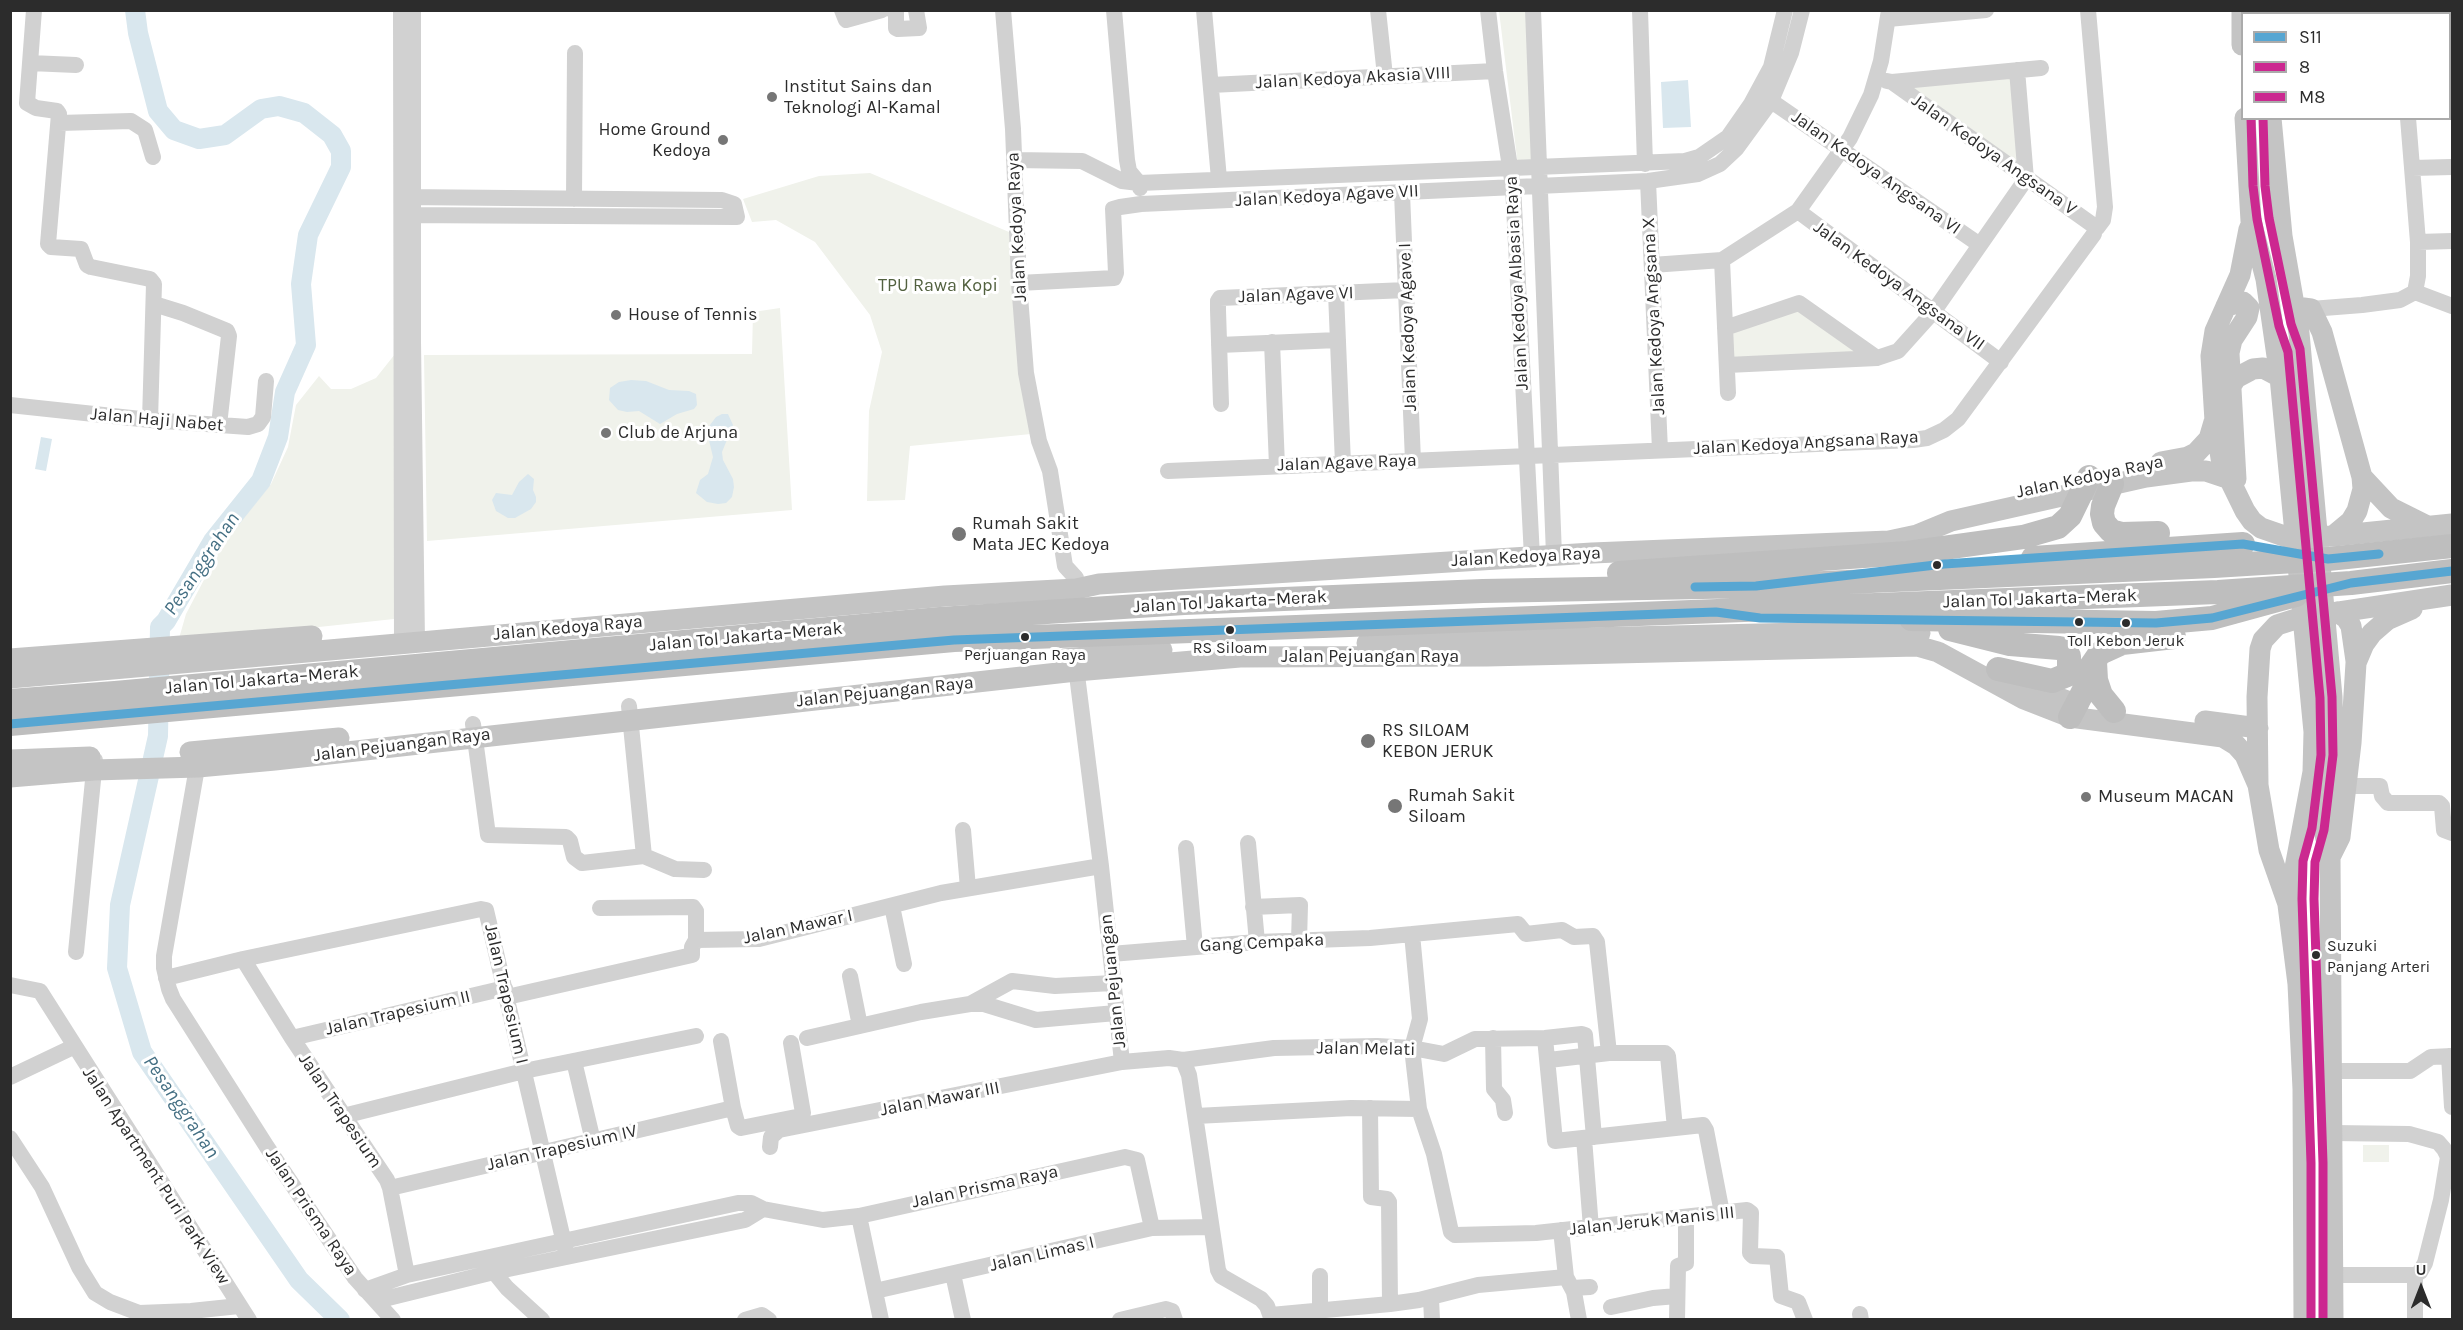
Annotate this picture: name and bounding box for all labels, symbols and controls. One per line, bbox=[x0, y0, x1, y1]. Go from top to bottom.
legend bbox=[2241, 12, 2451, 120]
text: S11 bbox=[2299, 26, 2322, 48]
text: 8 bbox=[2299, 56, 2310, 78]
street label: Jalan Kedoya Akasia VIII bbox=[1255, 62, 1451, 94]
place label: Institut Sains dan Teknologi Al-Kamal bbox=[784, 76, 941, 118]
text: M8 bbox=[2299, 86, 2325, 108]
marker: Institut Sains dan Teknologi Al-Kamal bbox=[765, 90, 779, 104]
street label: Jalan Kedoya Angsana V bbox=[1907, 90, 2081, 220]
street label: Jalan Kedoya Angsana VI bbox=[1787, 106, 1965, 240]
place label: Home Ground Kedoya bbox=[598, 119, 711, 162]
marker: Home Ground Kedoya bbox=[716, 133, 730, 147]
street label: Jalan Kedoya Raya bbox=[1002, 152, 1032, 302]
street label: Jalan Kedoya Albasia Raya bbox=[1501, 175, 1533, 391]
street label: Jalan Kedoya Agave VII bbox=[1235, 180, 1419, 212]
street label: Jalan Kedoya Angsana X bbox=[1638, 217, 1670, 415]
street label: Jalan Kedoya Angsana VII bbox=[1809, 217, 1989, 355]
street label: Jalan Kedoya Agave I bbox=[1394, 242, 1422, 412]
park label: TPU Rawa Kopi bbox=[878, 275, 998, 297]
street label: Jalan Agave VI bbox=[1238, 282, 1354, 308]
place label: House of Tennis bbox=[628, 304, 757, 326]
marker: House of Tennis bbox=[609, 308, 623, 322]
street label: Jalan Haji Nabet bbox=[90, 403, 224, 437]
place label: Club de Arjuna bbox=[618, 422, 738, 444]
marker: Club de Arjuna bbox=[599, 426, 613, 440]
street label: Jalan Kedoya Angsana Raya bbox=[1693, 426, 1919, 460]
street label: Jalan Agave Raya bbox=[1277, 450, 1417, 476]
street label: Jalan Kedoya Raya bbox=[2015, 451, 2165, 503]
water label: Pesanggrahan bbox=[159, 508, 245, 620]
place label: Rumah Sakit Mata JEC Kedoya bbox=[972, 513, 1110, 556]
marker: Rumah Sakit Mata JEC Kedoya bbox=[950, 525, 968, 543]
street label: Jalan Kedoya Raya bbox=[1451, 542, 1601, 572]
unlabelled marker bbox=[1931, 559, 1943, 571]
street label: Jalan Tol Jakarta–Merak bbox=[1943, 585, 2137, 613]
street label: Jalan Tol Jakarta–Merak bbox=[1133, 586, 1327, 618]
street label: Jalan Kedoya Raya bbox=[492, 611, 644, 645]
unlabelled marker bbox=[2073, 616, 2085, 628]
marker: Toll Kebon Jeruk bbox=[2120, 617, 2132, 629]
street label: Jalan Tol Jakarta–Merak bbox=[648, 618, 844, 656]
marker: RS Siloam bbox=[1224, 624, 1236, 636]
marker: Perjuangan Raya bbox=[1019, 631, 1031, 643]
place label: Toll Kebon Jeruk bbox=[2067, 631, 2185, 651]
place label: RS Siloam bbox=[1193, 638, 1267, 658]
place label: Perjuangan Raya bbox=[964, 645, 1086, 665]
street label: Jalan Pejuangan Raya bbox=[1281, 646, 1459, 668]
street label: Jalan Tol Jakarta–Merak bbox=[164, 661, 360, 699]
street label: Jalan Pejuangan Raya bbox=[795, 672, 975, 712]
place label: RS SILOAM KEBON JERUK bbox=[1382, 720, 1494, 762]
street label: Jalan Pejuangan Raya bbox=[312, 723, 492, 767]
marker: RS SILOAM KEBON JERUK bbox=[1359, 732, 1377, 750]
place label: Rumah Sakit Siloam bbox=[1408, 785, 1515, 828]
place label: Museum MACAN bbox=[2098, 786, 2234, 808]
marker: Museum MACAN bbox=[2079, 790, 2093, 804]
marker: Rumah Sakit Siloam bbox=[1386, 797, 1404, 815]
street label: Jalan Mawar I bbox=[741, 905, 855, 949]
street label: Jalan Pejuangan bbox=[1095, 913, 1131, 1049]
street label: Jalan Trapesium I bbox=[479, 922, 533, 1066]
street label: Gang Cempaka bbox=[1199, 929, 1325, 957]
place label: Suzuki Panjang Arteri bbox=[2327, 936, 2430, 974]
marker: Suzuki Panjang Arteri bbox=[2310, 949, 2322, 961]
street label: Jalan Trapesium II bbox=[323, 986, 473, 1040]
street label: Jalan Melati bbox=[1316, 1037, 1416, 1061]
street label: Jalan Trapesium bbox=[294, 1050, 386, 1172]
water label: Pesanggrahan bbox=[138, 1051, 224, 1163]
street label: Jalan Apartment Puri Park View bbox=[78, 1063, 234, 1289]
street label: Jalan Mawar III bbox=[878, 1077, 1002, 1121]
street label: Jalan Trapesium IV bbox=[485, 1120, 639, 1176]
street label: Jalan Prisma Raya bbox=[260, 1144, 362, 1280]
street label: Jalan Prisma Raya bbox=[910, 1161, 1060, 1213]
street label: Jalan Jeruk Manis III bbox=[1568, 1202, 1736, 1240]
street label: Jalan Limas I bbox=[988, 1231, 1096, 1277]
north arrow bbox=[2391, 1258, 2451, 1318]
text: U bbox=[2415, 1260, 2427, 1279]

